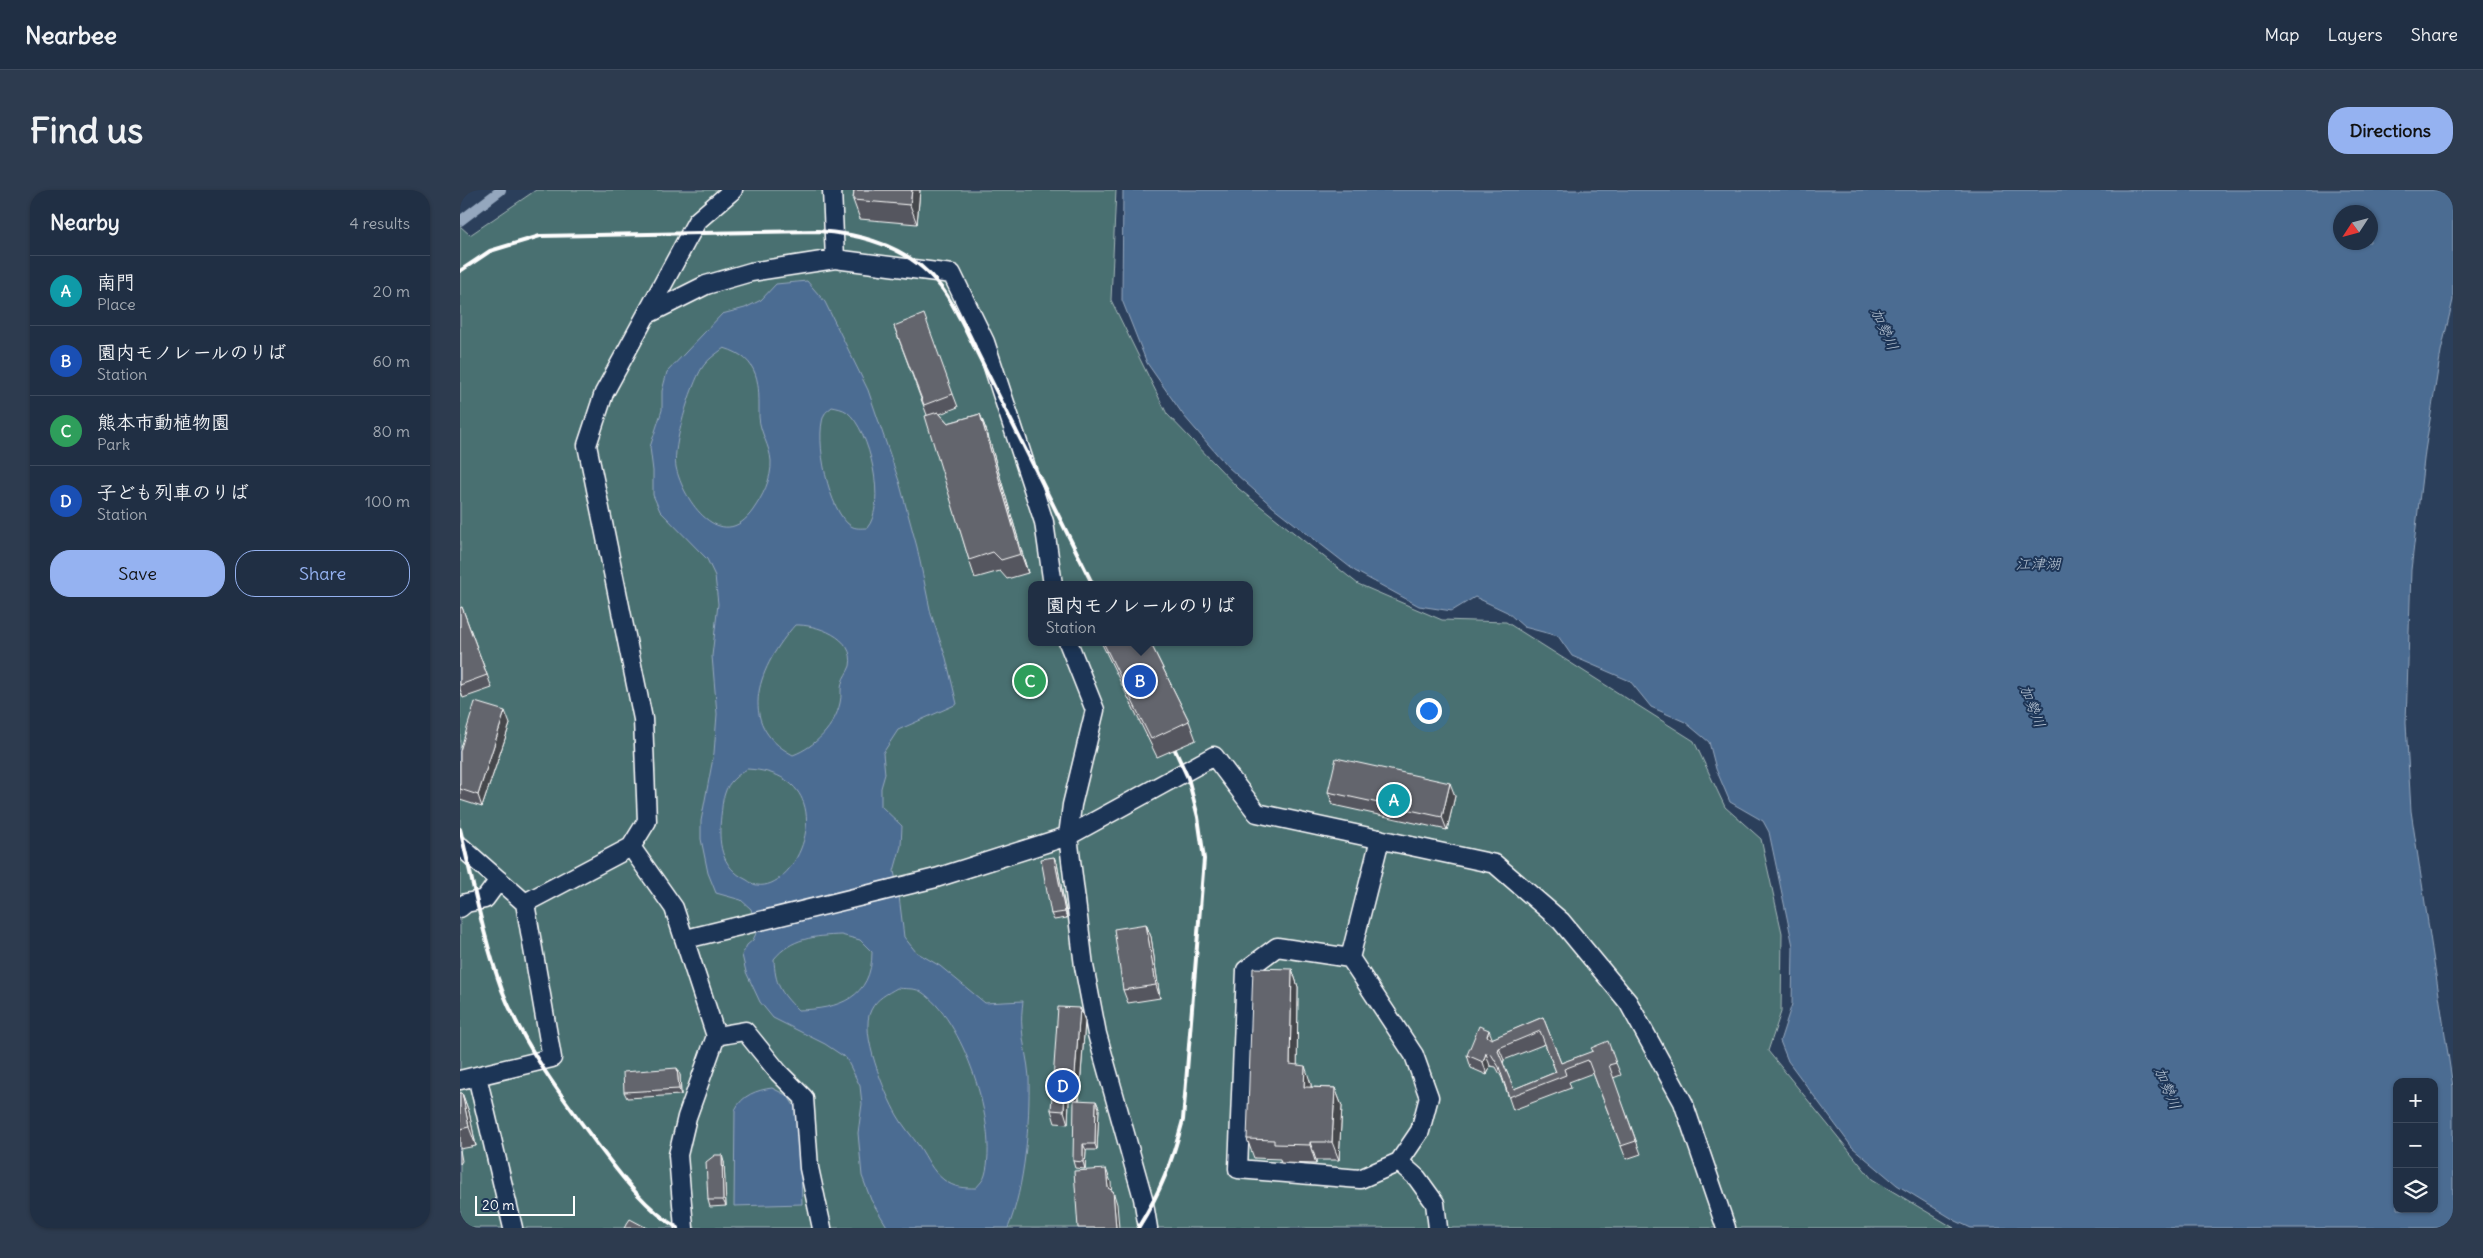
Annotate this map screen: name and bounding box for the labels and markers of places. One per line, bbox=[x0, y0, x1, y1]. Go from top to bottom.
pin: C bbox=[1014, 662, 1046, 700]
pin: B bbox=[1124, 662, 1156, 700]
pin: A bbox=[1378, 781, 1410, 819]
pin: D bbox=[1047, 1067, 1079, 1105]

